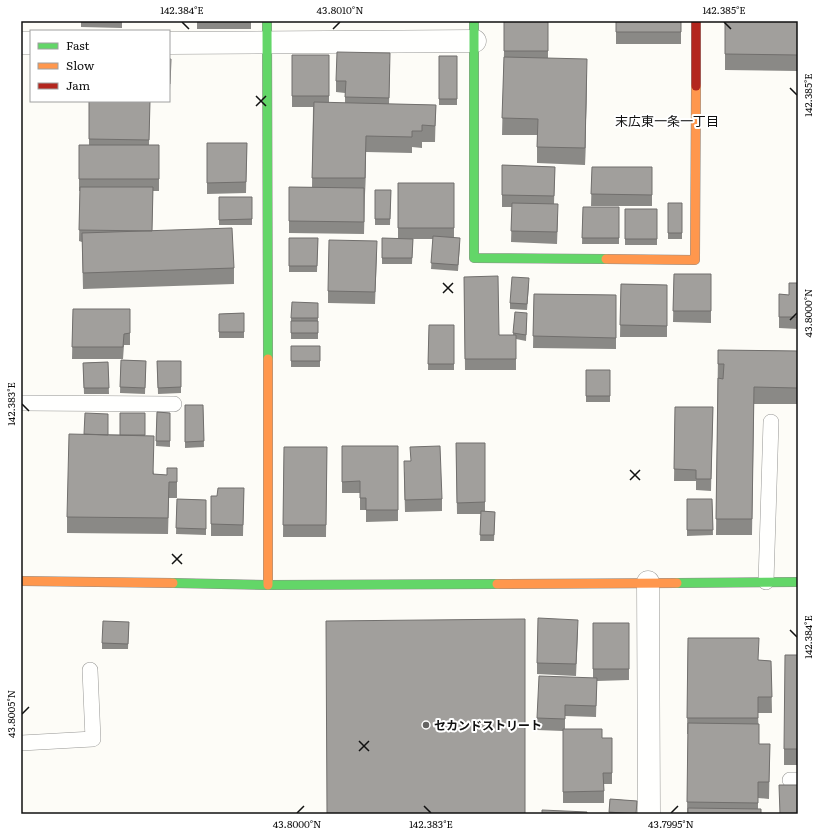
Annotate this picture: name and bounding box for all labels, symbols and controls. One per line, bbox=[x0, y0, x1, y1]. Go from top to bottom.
text: 142.384°E bbox=[160, 2, 204, 17]
text: 43.8010°N bbox=[316, 2, 364, 17]
text: 142.385°E bbox=[702, 2, 746, 17]
legend bbox=[30, 30, 170, 102]
text: Fast bbox=[66, 36, 90, 54]
text: Slow bbox=[66, 56, 95, 74]
text: 142.385°E bbox=[800, 73, 815, 117]
text: Jam bbox=[66, 76, 91, 94]
district label: 末広東一条一丁目 bbox=[615, 111, 719, 130]
text: 43.8000°N bbox=[800, 289, 815, 337]
text: 142.383°E bbox=[3, 382, 18, 426]
text: 142.384°E bbox=[800, 615, 815, 659]
text: 43.8005°N bbox=[3, 690, 18, 738]
place label: セカンドストリート bbox=[434, 716, 542, 734]
marker: セカンドストリート bbox=[421, 720, 431, 730]
text: 43.8000°N bbox=[273, 816, 321, 831]
text: 142.383°E bbox=[409, 816, 453, 831]
text: 43.7995°N bbox=[648, 816, 694, 831]

